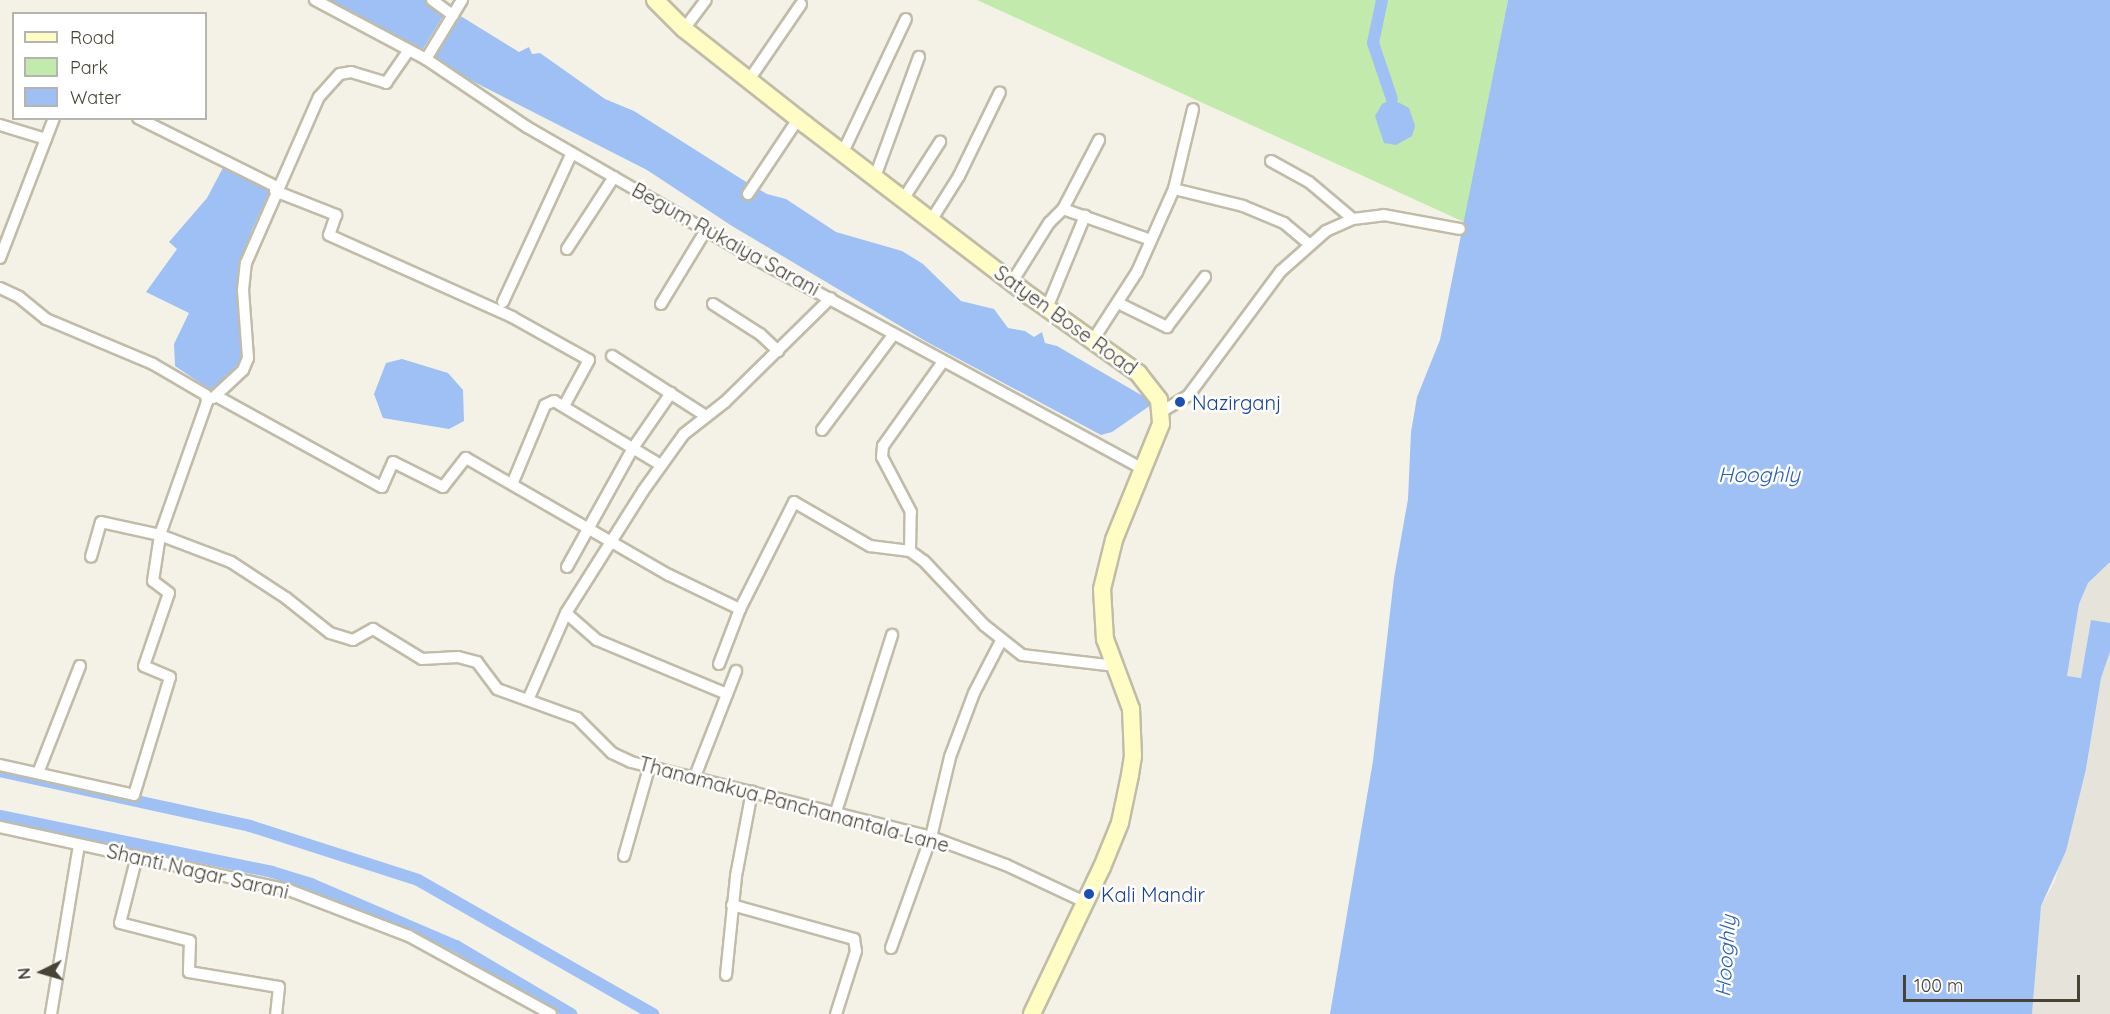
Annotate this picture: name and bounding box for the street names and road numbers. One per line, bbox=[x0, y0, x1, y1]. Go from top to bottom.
street label: Begum Rukaiya Sarani bbox=[628, 177, 824, 301]
street label: Satyen Bose Road bbox=[990, 260, 1142, 380]
street label: Thanamakua Panchanantala Lane bbox=[636, 751, 952, 857]
street label: Shanti Nagar Sarani bbox=[105, 838, 291, 904]

